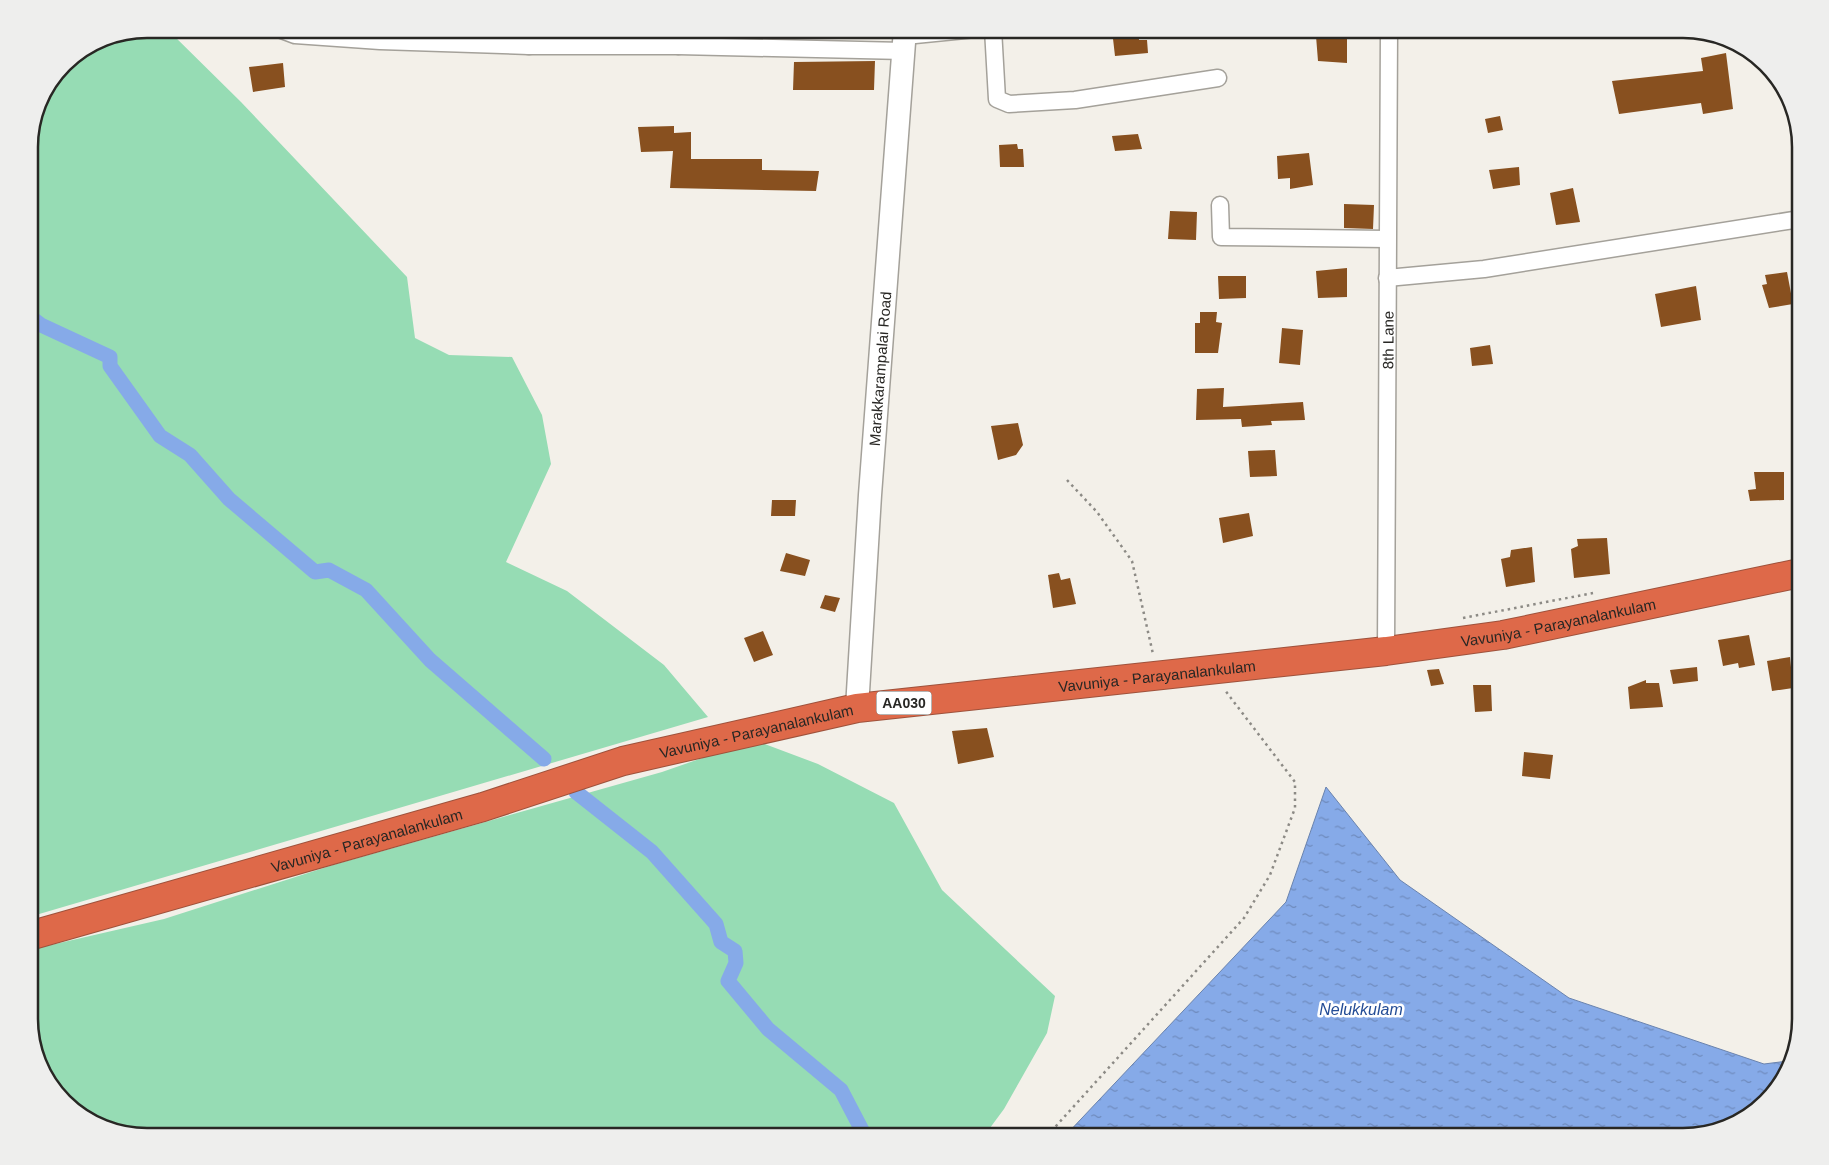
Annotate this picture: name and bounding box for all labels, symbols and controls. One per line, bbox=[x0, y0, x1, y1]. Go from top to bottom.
street label: Marakkarampalai Road bbox=[865, 291, 894, 447]
street label: 8th Lane bbox=[1379, 311, 1396, 369]
street label: Vavuniya - Parayanalankulam bbox=[1460, 595, 1657, 649]
street label: Vavuniya - Parayanalankulam bbox=[1058, 657, 1256, 695]
road number: AA030 bbox=[876, 691, 932, 714]
street label: Vavuniya - Parayanalankulam bbox=[658, 701, 855, 761]
street label: Vavuniya - Parayanalankulam bbox=[269, 805, 464, 875]
water label: Nelukkulam bbox=[1319, 1001, 1403, 1018]

